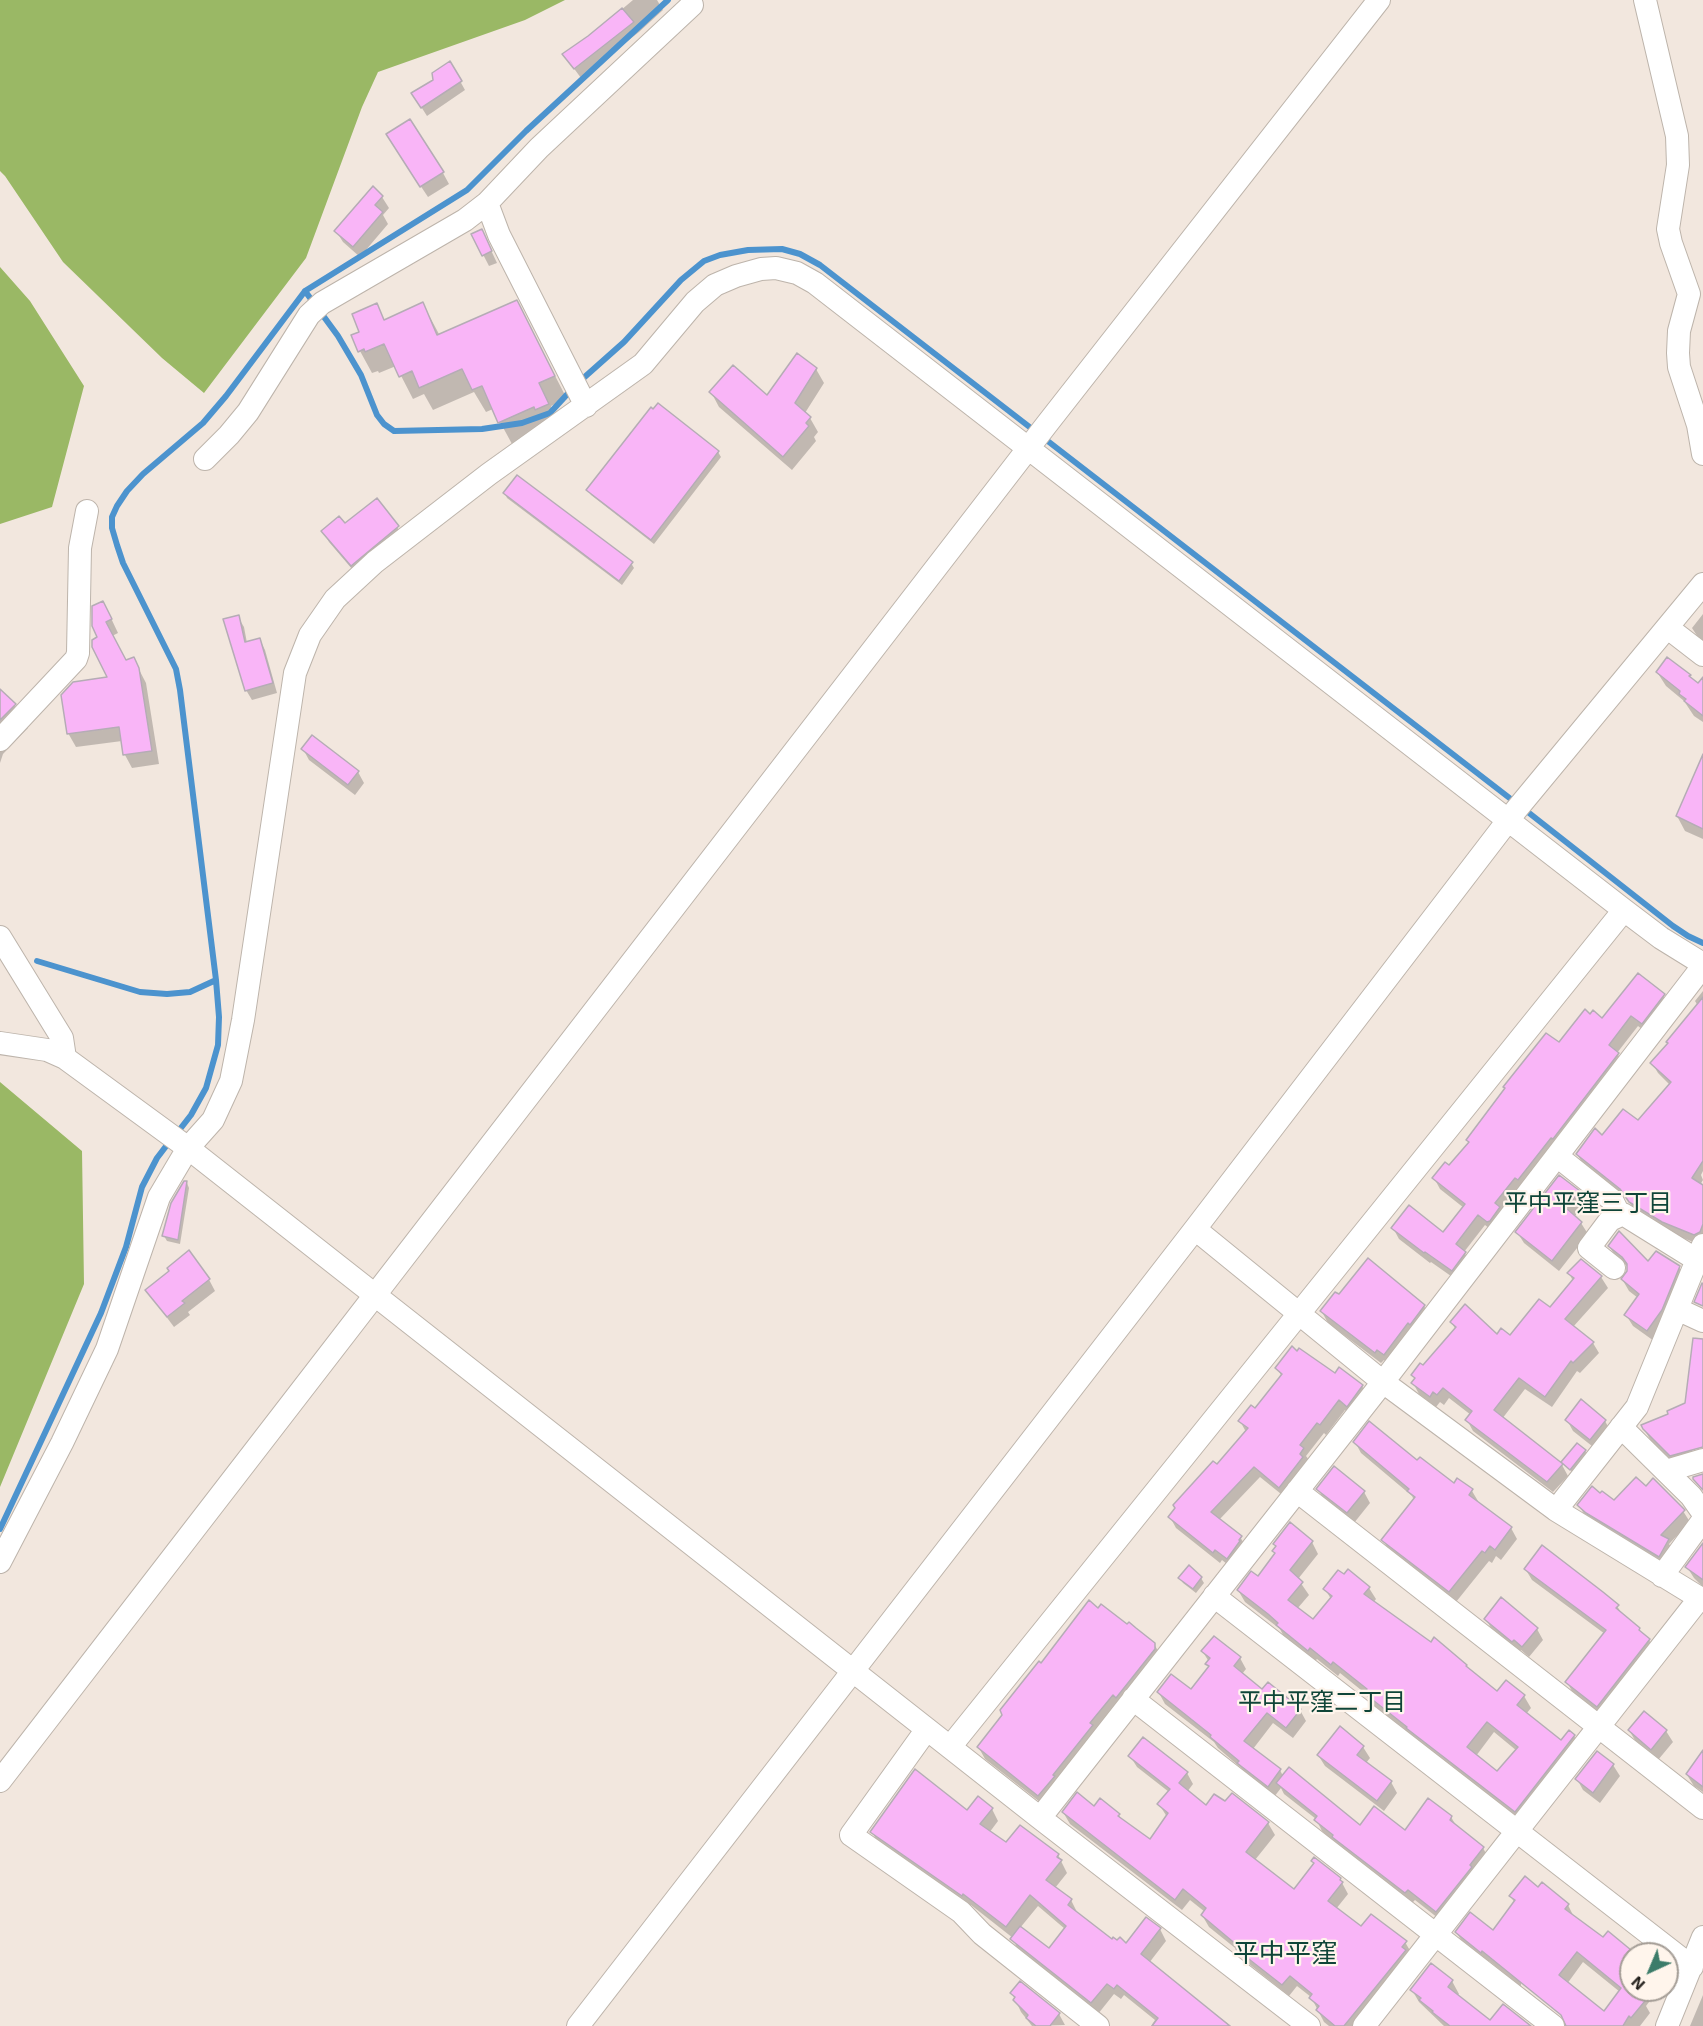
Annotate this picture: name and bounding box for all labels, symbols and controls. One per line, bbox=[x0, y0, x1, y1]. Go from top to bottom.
district label: 平中平窪三丁目 bbox=[1504, 1189, 1672, 1217]
district label: 平中平窪二丁目 bbox=[1238, 1688, 1406, 1716]
district label: 平中平窪 bbox=[1233, 1937, 1337, 1969]
north arrow bbox=[1619, 1942, 1679, 2002]
text: N bbox=[1627, 1973, 1648, 1995]

